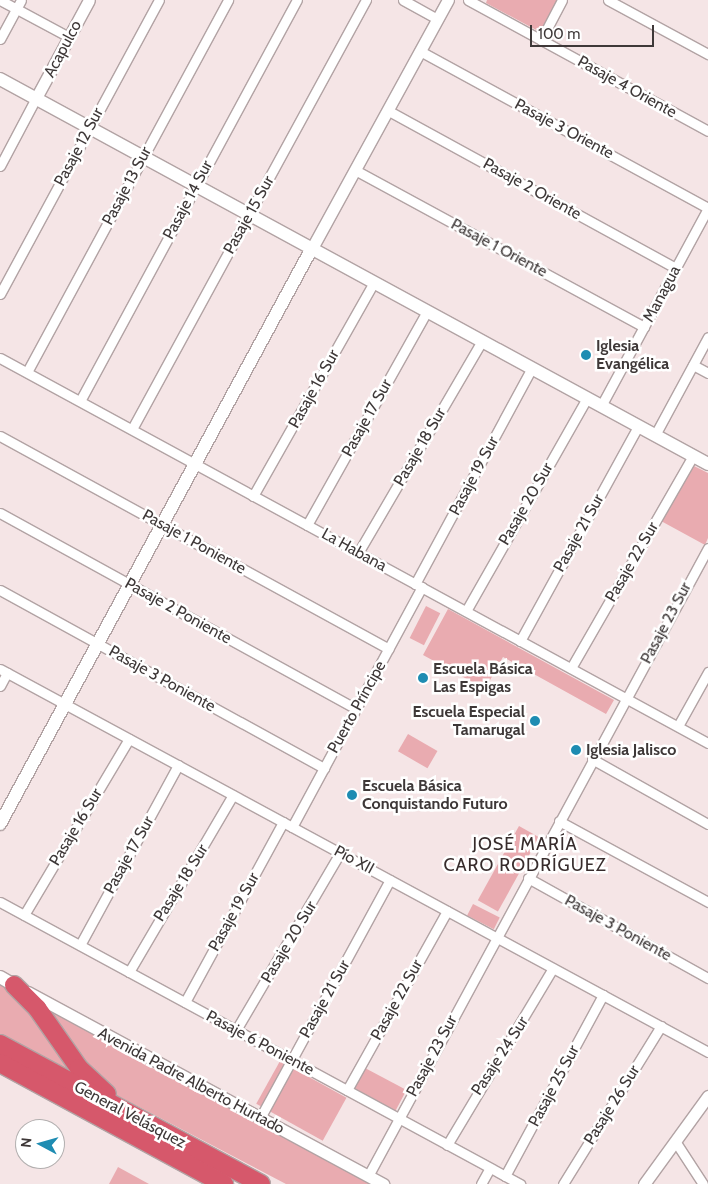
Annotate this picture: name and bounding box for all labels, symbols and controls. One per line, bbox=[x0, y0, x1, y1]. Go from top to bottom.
scale bar bbox=[533, 15, 657, 47]
street label: Acapulco bbox=[40, 17, 86, 81]
text: 100 m bbox=[538, 25, 580, 43]
street label: Pasaje 4 Oriente bbox=[574, 52, 680, 122]
street label: Pasaje 3 Oriente bbox=[511, 95, 617, 163]
street label: Pasaje 12 Sur bbox=[50, 105, 108, 189]
street label: Pasaje 13 Sur bbox=[98, 143, 156, 229]
street label: Pasaje 2 Oriente bbox=[480, 154, 584, 224]
street label: Pasaje 14 Sur bbox=[159, 157, 217, 243]
street label: Pasaje 15 Sur bbox=[220, 173, 278, 257]
street label: Pasaje 1 Oriente bbox=[448, 215, 550, 281]
street label: Managua bbox=[639, 262, 685, 326]
place label: Iglesia Evangélica bbox=[596, 336, 669, 374]
street label: Pasaje 16 Sur bbox=[285, 346, 343, 432]
marker: Iglesia Evangélica bbox=[580, 349, 592, 361]
street label: Pasaje 17 Sur bbox=[338, 376, 396, 460]
street label: Pasaje 18 Sur bbox=[390, 404, 450, 490]
street label: Pasaje 19 Sur bbox=[445, 433, 503, 519]
street label: Pasaje 20 Sur bbox=[495, 459, 557, 549]
street label: Pasaje 21 Sur bbox=[550, 491, 608, 575]
street label: Pasaje 1 Poniente bbox=[139, 506, 249, 578]
street label: Pasaje 22 Sur bbox=[601, 519, 663, 605]
street label: La Habana bbox=[318, 524, 390, 576]
street label: Pasaje 2 Poniente bbox=[121, 574, 235, 648]
street label: Pasaje 23 Sur bbox=[637, 579, 695, 667]
street label: Pasaje 3 Poniente bbox=[105, 642, 219, 716]
street label: Puerto Príncipe bbox=[324, 657, 390, 757]
place label: Escuela Básica Las Espigas bbox=[433, 659, 533, 697]
marker: Escuela Básica Las Espigas bbox=[417, 672, 429, 684]
place label: Escuela Especial Tamarugal bbox=[412, 702, 525, 740]
marker: Escuela Especial Tamarugal bbox=[529, 715, 541, 727]
place label: Iglesia Jalisco bbox=[586, 740, 676, 760]
marker: Iglesia Jalisco bbox=[570, 744, 582, 756]
place label: Escuela Básica Conquistando Futuro bbox=[362, 776, 508, 814]
street label: Pasaje 16 Sur bbox=[45, 785, 107, 869]
marker: Escuela Básica Conquistando Futuro bbox=[346, 789, 358, 801]
street label: Pasaje 17 Sur bbox=[100, 813, 158, 897]
district label: JOSÉ MARÍA CARO RODRÍGUEZ bbox=[442, 834, 608, 876]
street label: Pasaje 18 Sur bbox=[150, 841, 212, 925]
street label: Pío XII bbox=[331, 842, 377, 878]
street label: Pasaje 19 Sur bbox=[205, 869, 263, 955]
street label: Pasaje 3 Poniente bbox=[561, 891, 675, 965]
street label: Pasaje 20 Sur bbox=[257, 898, 321, 986]
street label: Pasaje 22 Sur bbox=[367, 956, 427, 1044]
street label: Pasaje 21 Sur bbox=[296, 957, 354, 1041]
street label: Pasaje 6 Poniente bbox=[203, 1006, 317, 1080]
street label: Pasaje 23 Sur bbox=[403, 1012, 461, 1100]
street label: Pasaje 24 Sur bbox=[467, 1013, 533, 1099]
street label: Avenida Padre Alberto Hurtado bbox=[94, 1024, 288, 1138]
street label: Pasaje 25 Sur bbox=[525, 1042, 583, 1130]
street label: Pasaje 26 Sur bbox=[580, 1062, 644, 1148]
street label: General Velásquez bbox=[71, 1077, 189, 1153]
north arrow bbox=[15, 1119, 65, 1169]
text: N bbox=[17, 1137, 36, 1148]

